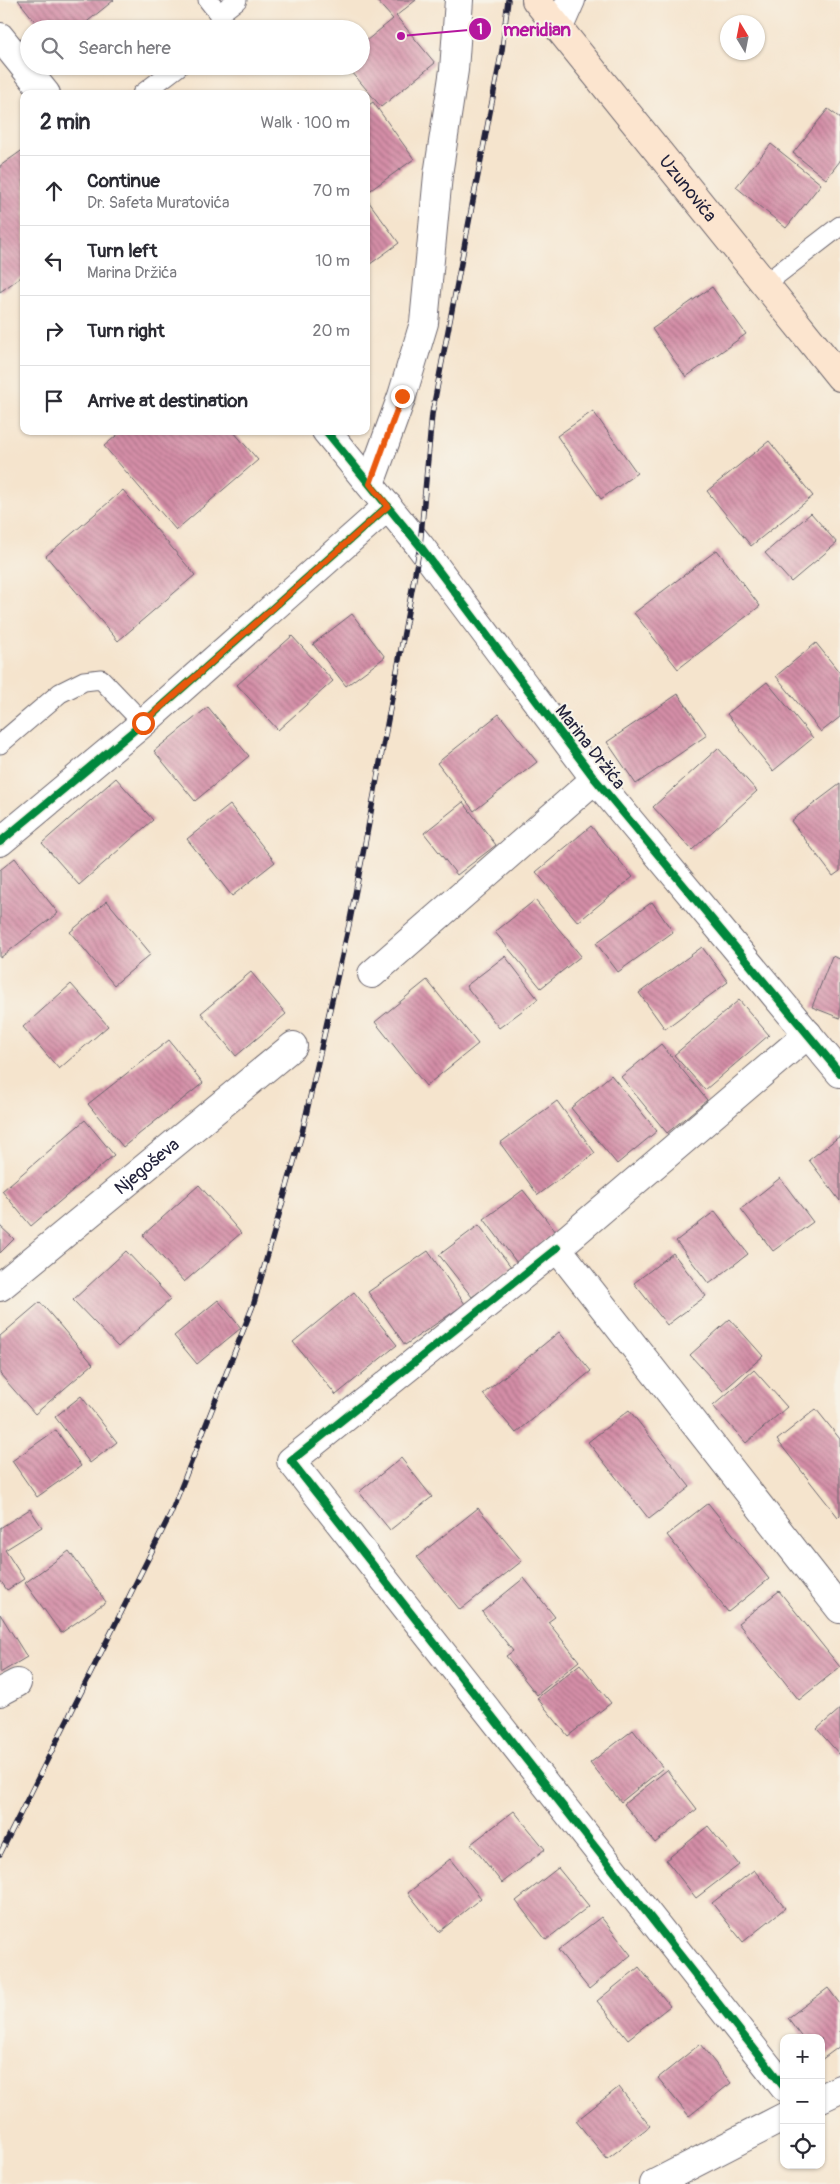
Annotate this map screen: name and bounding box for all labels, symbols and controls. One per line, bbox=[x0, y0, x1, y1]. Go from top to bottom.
callout: meridian bbox=[467, 12, 581, 46]
north arrow bbox=[720, 15, 765, 60]
text: meridian bbox=[503, 18, 571, 42]
search box bbox=[20, 20, 370, 75]
text: 1 bbox=[477, 20, 483, 39]
icon: search bbox=[38, 34, 66, 62]
text: Search here bbox=[78, 36, 171, 60]
text: 2 min bbox=[40, 109, 90, 136]
text: Walk · 100 m bbox=[261, 113, 350, 133]
street label: Uzunovića bbox=[654, 150, 722, 227]
text: Continue bbox=[87, 169, 160, 193]
icon: ahead bbox=[40, 177, 68, 205]
text: 70 m bbox=[313, 181, 350, 201]
text: Dr. Safeta Muratovića bbox=[87, 193, 229, 213]
text: Turn left bbox=[87, 239, 157, 263]
icon: left bbox=[40, 247, 68, 275]
text: 10 m bbox=[315, 251, 350, 271]
text: Marina Držića bbox=[87, 263, 177, 283]
icon: right bbox=[40, 317, 68, 345]
text: Turn right bbox=[87, 319, 165, 343]
text: 20 m bbox=[312, 321, 350, 341]
route end bbox=[391, 385, 414, 408]
icon: arrive bbox=[40, 387, 68, 415]
text: Arrive at destination bbox=[87, 389, 248, 413]
street label: Marina Držića bbox=[550, 700, 630, 794]
route start bbox=[132, 712, 155, 735]
street label: Njegoševa bbox=[110, 1133, 184, 1200]
map controls bbox=[780, 2034, 825, 2169]
button: + bbox=[780, 2034, 825, 2079]
button: − bbox=[780, 2079, 825, 2124]
button: locate bbox=[780, 2124, 825, 2169]

